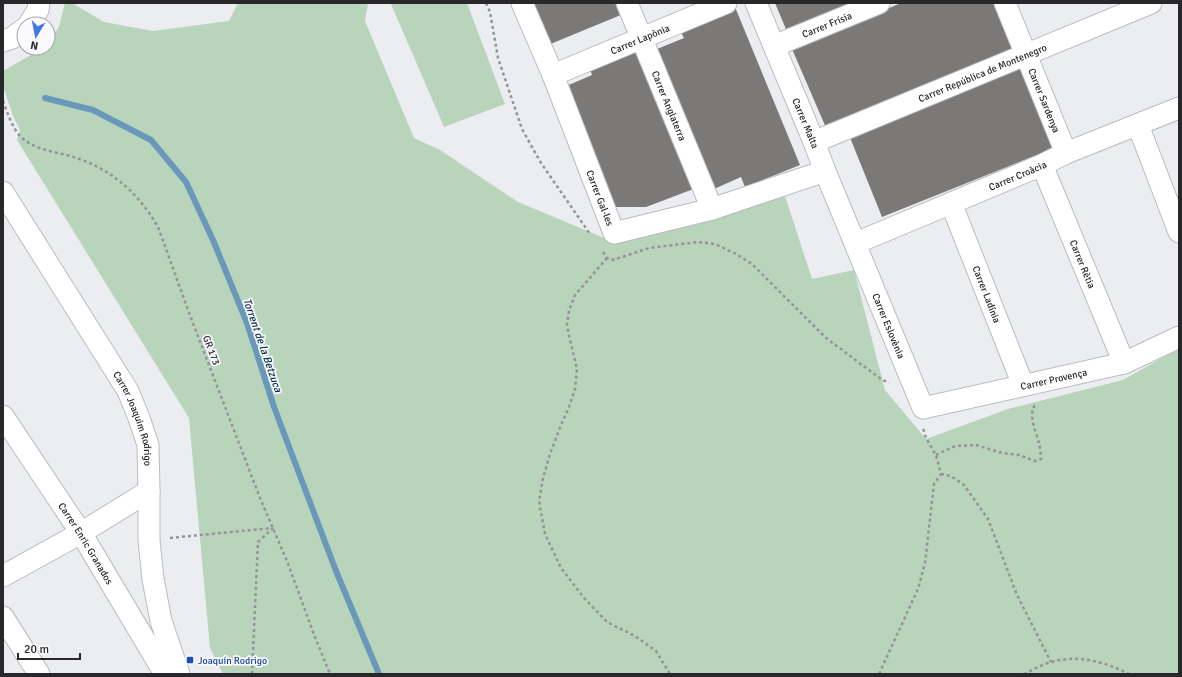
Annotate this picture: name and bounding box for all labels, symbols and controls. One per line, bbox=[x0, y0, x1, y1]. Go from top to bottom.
street label: Carrer Frísia bbox=[800, 10, 854, 41]
north arrow bbox=[16, 16, 56, 56]
street label: Carrer Lapònia bbox=[609, 22, 672, 57]
text: N bbox=[29, 38, 39, 52]
street label: Carrer República de Montenegro bbox=[917, 42, 1049, 105]
street label: Carrer Sardenya bbox=[1025, 67, 1062, 135]
street label: Carrer Anglaterra bbox=[649, 69, 688, 143]
street label: Carrer Malta bbox=[789, 96, 821, 150]
street label: Carrer Croàcia bbox=[987, 159, 1049, 194]
street label: Carrer Gal·les bbox=[583, 169, 616, 228]
street label: Carrer Rètia bbox=[1067, 238, 1097, 290]
street label: Carrer Ladínia bbox=[969, 264, 1003, 325]
street label: Carrer Eslovènia bbox=[869, 291, 907, 361]
water label: Torrent de la Betzuca bbox=[240, 296, 285, 394]
street label: GR 173 bbox=[200, 334, 222, 367]
street label: Carrer Provença bbox=[1019, 366, 1088, 393]
street label: Carrer Joaquim Rodrigo bbox=[110, 369, 153, 466]
street label: Carrer Enric Granados bbox=[55, 500, 116, 587]
scale bar bbox=[18, 635, 80, 661]
text: 20 m bbox=[24, 642, 49, 657]
marker: Joaquín Rodrigo bbox=[185, 655, 195, 665]
place label: Joaquín Rodrigo bbox=[198, 655, 267, 667]

